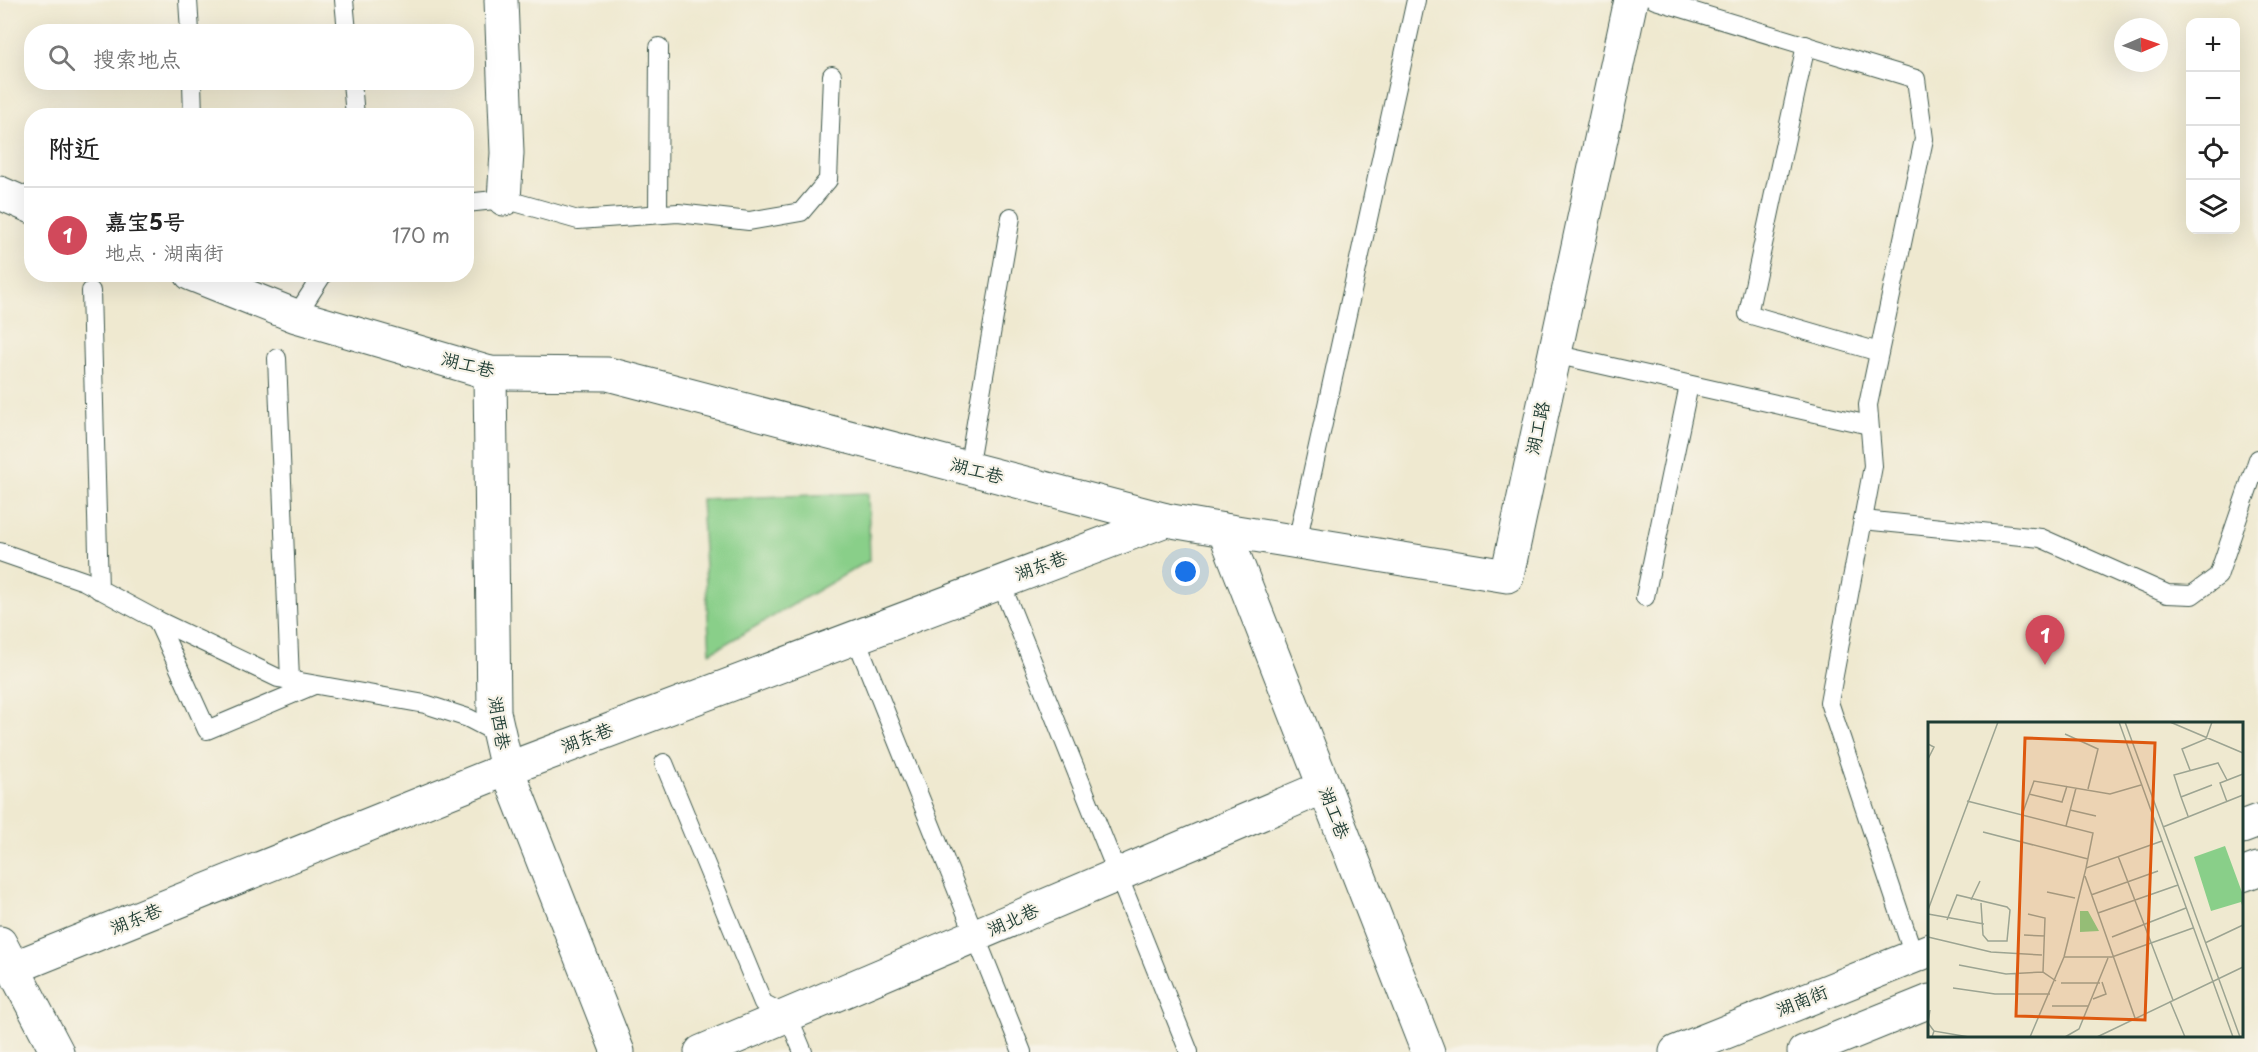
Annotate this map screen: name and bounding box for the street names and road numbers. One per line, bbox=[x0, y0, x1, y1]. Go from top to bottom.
street label: 湖工巷 bbox=[439, 344, 498, 383]
street label: 湖工路 bbox=[1518, 398, 1555, 457]
street label: 湖工巷 bbox=[948, 450, 1007, 490]
street label: 湖东巷 bbox=[1010, 543, 1070, 587]
street label: 湖西巷 bbox=[483, 694, 518, 752]
street label: 湖东巷 bbox=[556, 714, 617, 759]
street label: 湖工巷 bbox=[1313, 782, 1358, 843]
street label: 湖东巷 bbox=[105, 895, 166, 940]
street label: 湖北巷 bbox=[982, 895, 1043, 942]
street label: 湖南街 bbox=[1771, 977, 1832, 1022]

